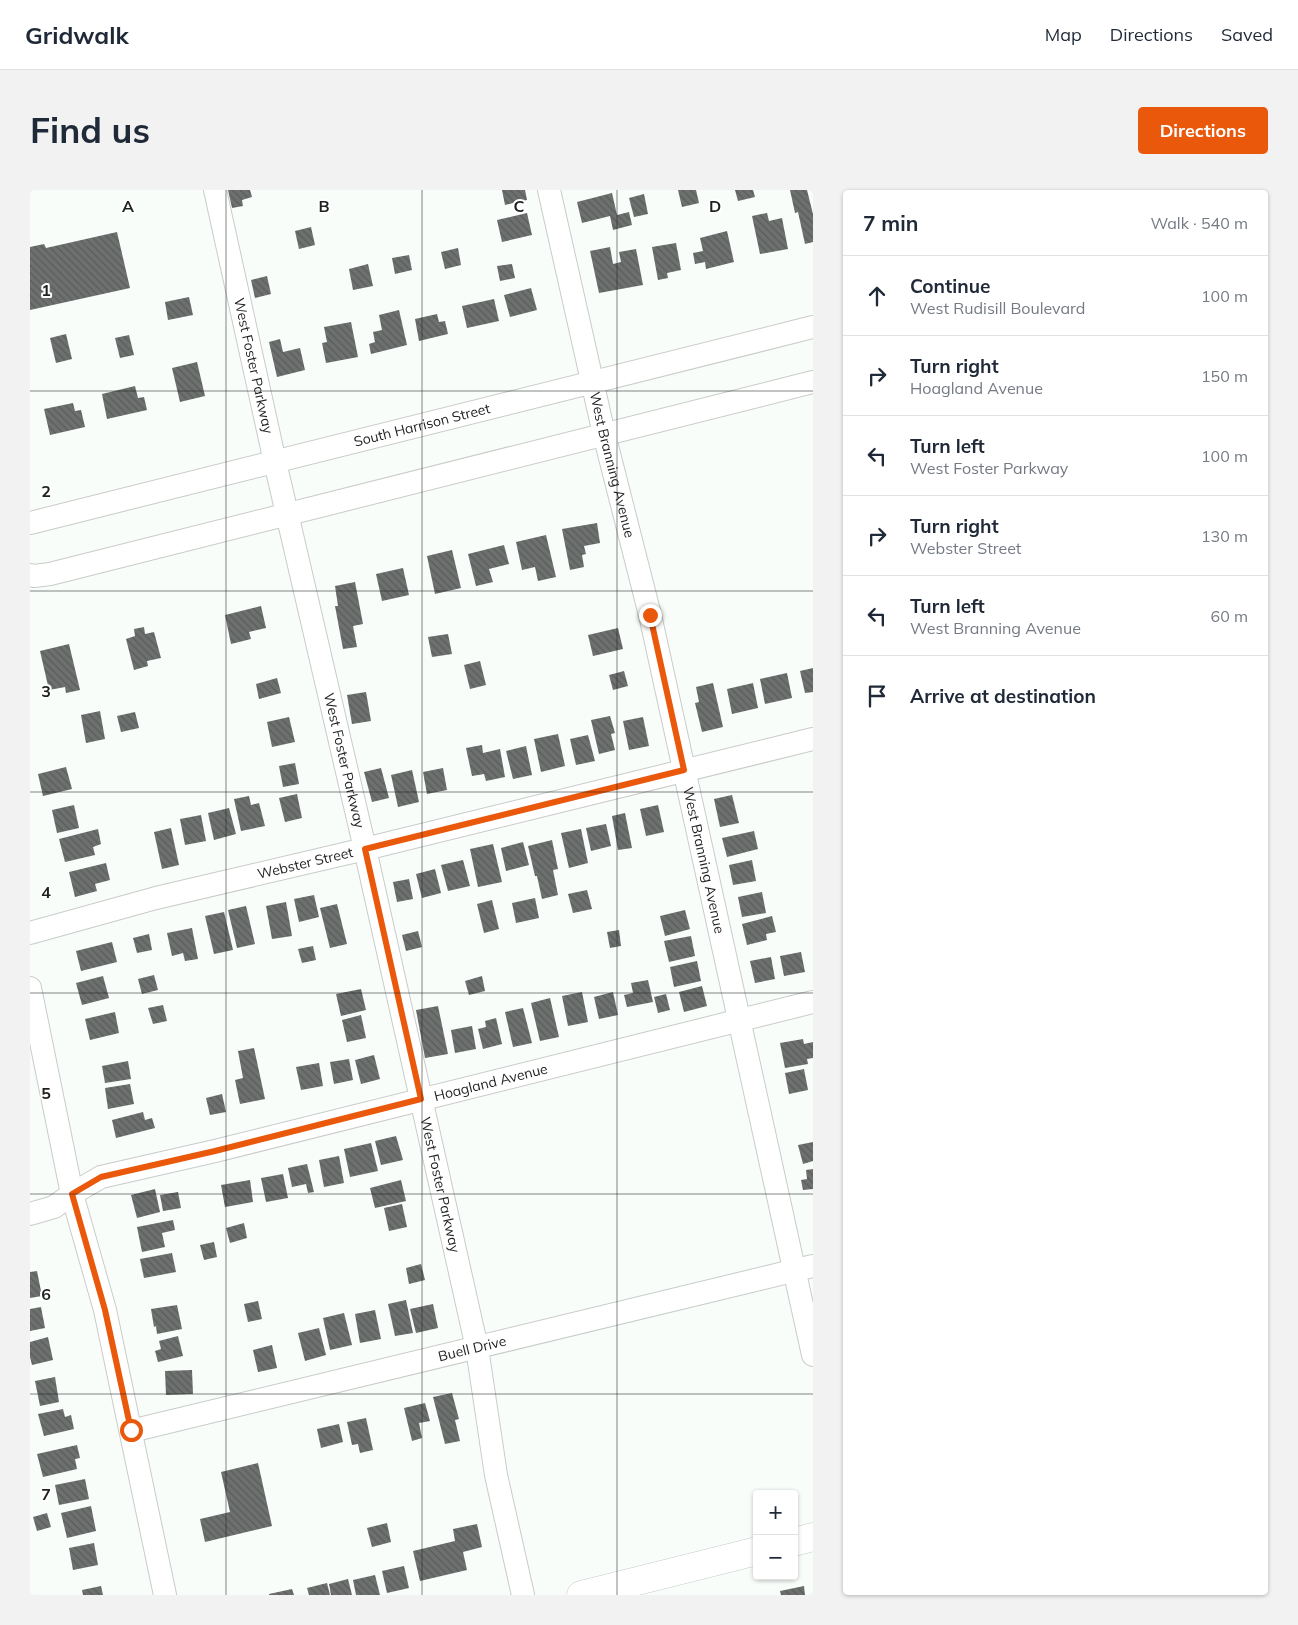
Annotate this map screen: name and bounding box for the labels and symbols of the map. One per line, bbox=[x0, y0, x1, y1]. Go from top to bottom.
text: A bbox=[122, 196, 134, 216]
text: B bbox=[318, 196, 330, 216]
text: C bbox=[514, 196, 525, 216]
text: D bbox=[709, 196, 721, 216]
text: 1 bbox=[41, 280, 51, 300]
street label: West Foster Parkway bbox=[230, 296, 278, 436]
street label: West Branning Avenue bbox=[586, 390, 639, 540]
street label: South Harrison Street bbox=[352, 399, 492, 451]
text: 2 bbox=[41, 481, 51, 501]
route end bbox=[639, 604, 662, 627]
text: 3 bbox=[41, 681, 51, 701]
street label: West Foster Parkway bbox=[320, 691, 369, 831]
street label: West Branning Avenue bbox=[679, 785, 729, 935]
street label: Webster Street bbox=[256, 843, 355, 883]
text: 4 bbox=[41, 882, 51, 902]
street label: Hoagland Avenue bbox=[432, 1059, 549, 1105]
text: 5 bbox=[41, 1083, 51, 1103]
street label: West Foster Parkway bbox=[416, 1115, 464, 1255]
text: 6 bbox=[41, 1284, 51, 1304]
street label: Buell Drive bbox=[436, 1332, 508, 1365]
route start bbox=[120, 1419, 143, 1442]
text: 7 bbox=[41, 1484, 51, 1504]

